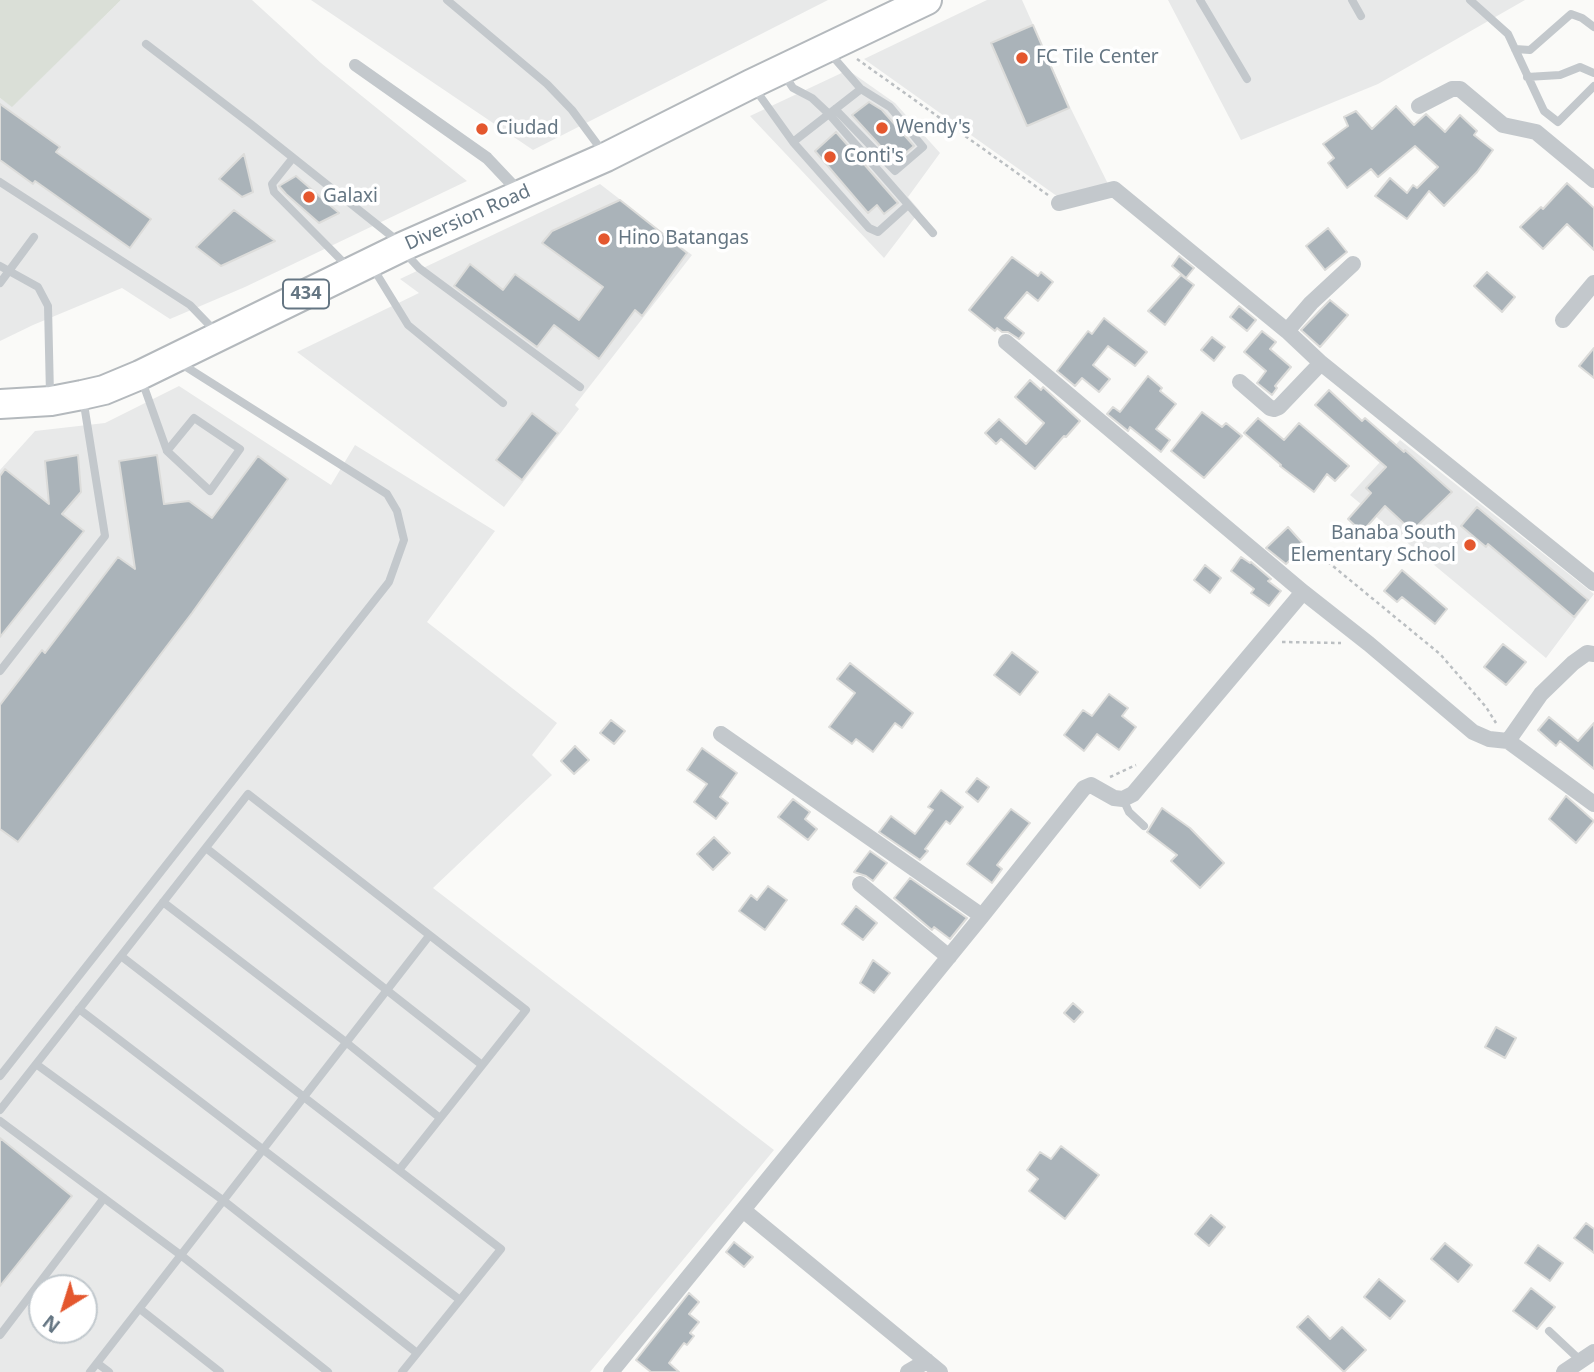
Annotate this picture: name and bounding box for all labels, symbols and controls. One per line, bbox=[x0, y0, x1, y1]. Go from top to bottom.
place label: FC Tile Center bbox=[1036, 47, 1159, 69]
marker: FC Tile Center bbox=[1014, 50, 1030, 66]
place label: Wendy's bbox=[896, 117, 971, 139]
place label: Ciudad bbox=[496, 118, 559, 140]
marker: Wendy's bbox=[874, 120, 890, 136]
marker: Ciudad bbox=[474, 121, 490, 137]
place label: Conti's bbox=[844, 146, 904, 168]
marker: Conti's bbox=[822, 149, 838, 165]
street label: Diversion Road bbox=[402, 180, 534, 256]
place label: Galaxi bbox=[323, 186, 378, 208]
marker: Galaxi bbox=[301, 189, 317, 205]
place label: Hino Batangas bbox=[618, 228, 749, 250]
marker: Hino Batangas bbox=[596, 231, 612, 247]
road number: 434 bbox=[283, 280, 329, 308]
place label: Banaba South Elementary School bbox=[1290, 523, 1456, 567]
marker: Banaba South Elementary School bbox=[1462, 537, 1478, 553]
north arrow bbox=[28, 1274, 98, 1344]
text: N bbox=[37, 1309, 65, 1339]

